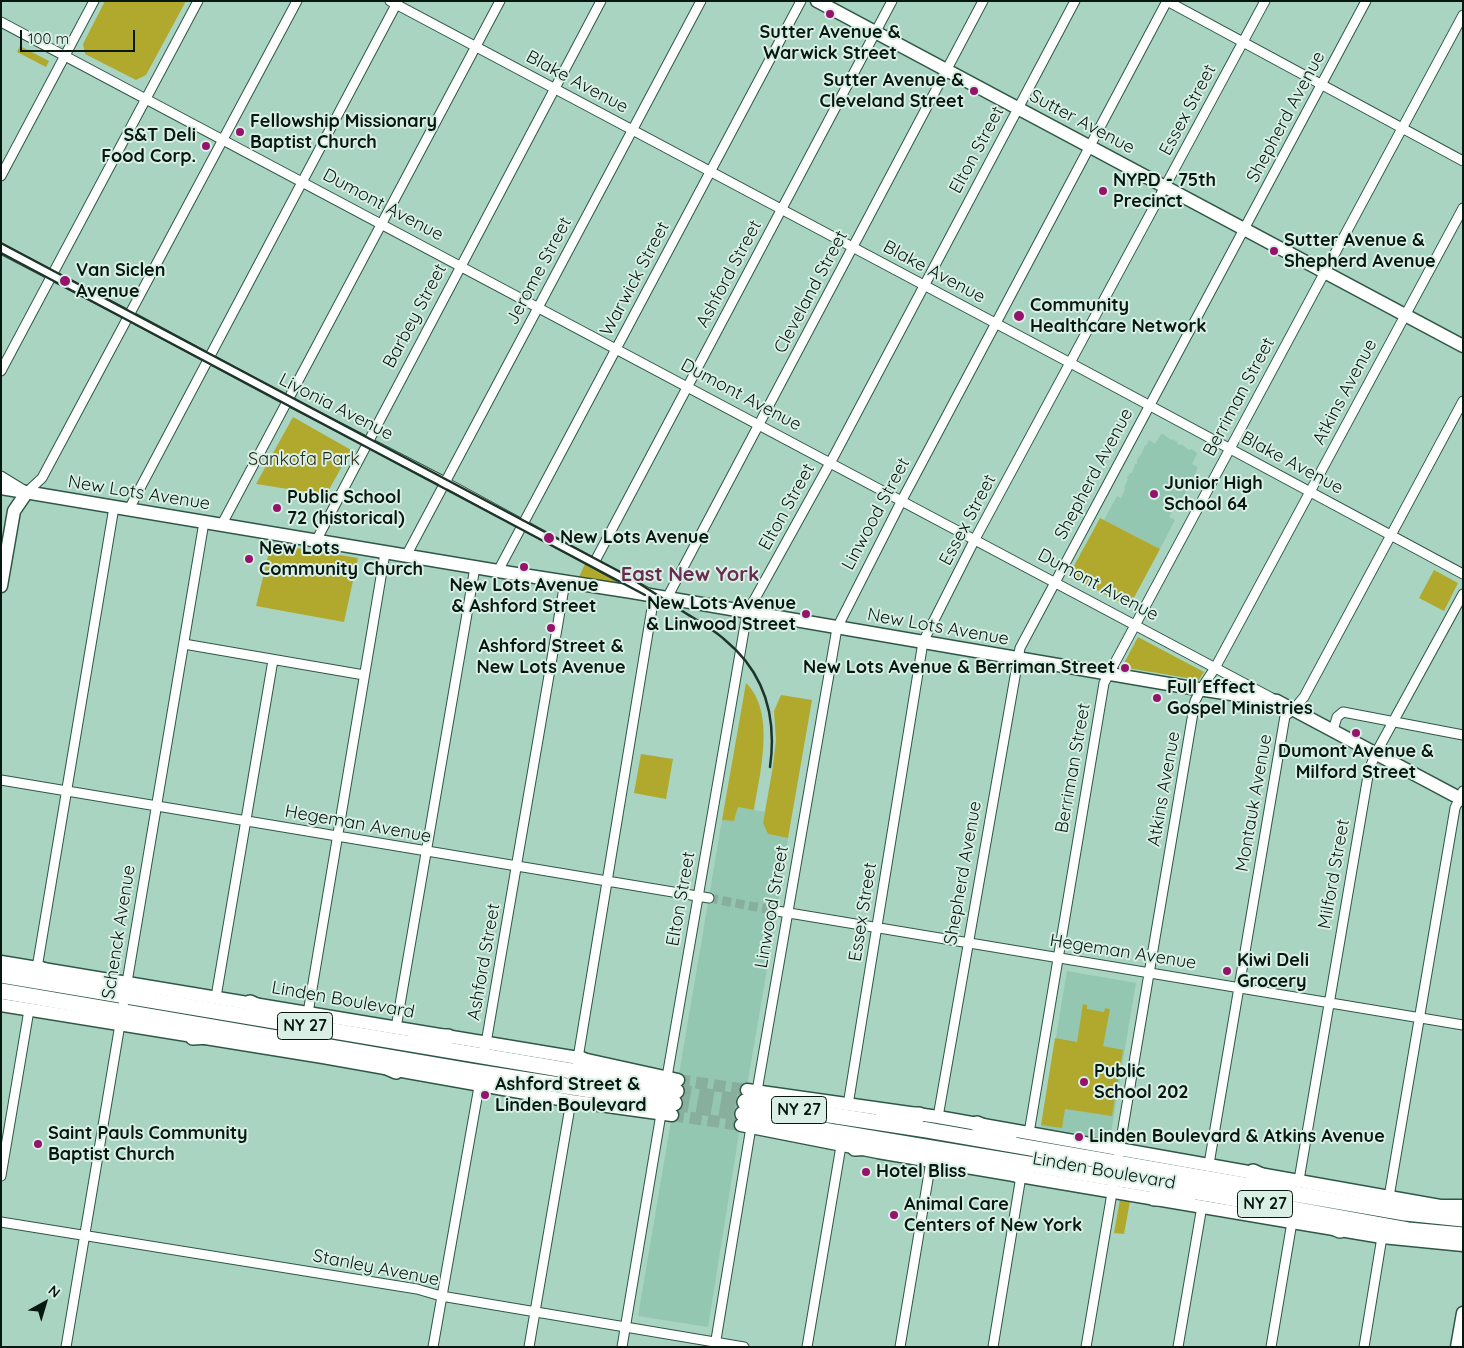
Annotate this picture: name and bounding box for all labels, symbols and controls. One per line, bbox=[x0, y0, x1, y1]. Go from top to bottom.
marker: Sutter Avenue & Warwick Street bbox=[824, 8, 836, 20]
scale bar bbox=[22, 20, 138, 52]
place label: Sutter Avenue & Warwick Street bbox=[760, 22, 900, 64]
text: 100 m bbox=[28, 29, 69, 48]
street label: Blake Avenue bbox=[522, 46, 632, 118]
street label: Shepherd Avenue bbox=[1242, 48, 1330, 186]
street label: Essex Street bbox=[1155, 61, 1221, 159]
place label: Sutter Avenue & Cleveland Street bbox=[819, 70, 964, 112]
marker: Sutter Avenue & Cleveland Street bbox=[968, 85, 980, 97]
street label: Sutter Avenue bbox=[1026, 85, 1138, 159]
street label: Elton Street bbox=[945, 103, 1009, 197]
place label: Fellowship Missionary Baptist Church bbox=[250, 111, 437, 154]
place label: S&T Deli Food Corp. bbox=[101, 125, 196, 168]
marker: Fellowship Missionary Baptist Church bbox=[234, 126, 246, 138]
marker: S&T Deli Food Corp. bbox=[200, 140, 212, 152]
street label: Dumont Avenue bbox=[319, 164, 447, 246]
place label: NYPD - 75th Precinct bbox=[1113, 170, 1216, 212]
marker: NYPD - 75th Precinct bbox=[1097, 185, 1109, 197]
street label: Jerome Street bbox=[502, 214, 576, 328]
street label: Ashford Street bbox=[692, 217, 766, 331]
street label: Warwick Street bbox=[596, 218, 674, 340]
street label: Cleveland Street bbox=[770, 227, 852, 357]
place label: Sutter Avenue & Shepherd Avenue bbox=[1284, 230, 1436, 272]
street label: Blake Avenue bbox=[879, 236, 989, 308]
marker: Sutter Avenue & Shepherd Avenue bbox=[1268, 245, 1280, 257]
place label: Van Siclen Avenue bbox=[76, 260, 165, 302]
street label: Barbey Street bbox=[378, 260, 452, 372]
marker: Van Siclen Avenue bbox=[58, 274, 72, 288]
place label: Community Healthcare Network bbox=[1030, 295, 1206, 338]
marker: Community Healthcare Network bbox=[1012, 309, 1026, 323]
street label: Berriman Street bbox=[1199, 334, 1279, 460]
street label: Atkins Avenue bbox=[1308, 336, 1382, 448]
street label: Dumont Avenue bbox=[677, 354, 805, 436]
street label: Livonia Avenue bbox=[275, 369, 397, 445]
street label: Shepherd Avenue bbox=[1050, 405, 1138, 543]
street label: Blake Avenue bbox=[1237, 427, 1347, 499]
park label: Sankofa Park bbox=[248, 449, 360, 471]
street label: Linwood Street bbox=[837, 454, 915, 574]
street label: Elton Street bbox=[754, 460, 820, 554]
street label: New Lots Avenue bbox=[66, 471, 212, 515]
street label: Essex Street bbox=[935, 471, 1001, 569]
place label: Junior High School 64 bbox=[1164, 473, 1263, 516]
place label: Public School 72 (historical) bbox=[287, 487, 405, 530]
marker: Junior High School 64 bbox=[1148, 488, 1160, 500]
marker: Public School 72 (historical) bbox=[271, 502, 283, 514]
place label: New Lots Avenue bbox=[560, 527, 709, 549]
marker: New Lots Avenue bbox=[542, 531, 556, 545]
place label: New Lots Community Church bbox=[259, 538, 423, 580]
street label: Dumont Avenue bbox=[1034, 544, 1162, 626]
marker: New Lots Community Church bbox=[243, 553, 255, 565]
marker: New Lots Avenue & Ashford Street bbox=[518, 561, 530, 573]
district label: East New York bbox=[621, 563, 759, 587]
place label: New Lots Avenue & Ashford Street bbox=[449, 575, 599, 618]
place label: New Lots Avenue & Linwood Street bbox=[646, 593, 796, 636]
street label: New Lots Avenue bbox=[865, 604, 1011, 650]
marker: New Lots Avenue & Linwood Street bbox=[800, 608, 812, 620]
marker: Ashford Street & New Lots Avenue bbox=[545, 622, 557, 634]
place label: Ashford Street & New Lots Avenue bbox=[476, 636, 626, 679]
place label: New Lots Avenue & Berriman Street bbox=[803, 657, 1115, 679]
marker: New Lots Avenue & Berriman Street bbox=[1119, 662, 1131, 674]
place label: Full Effect Gospel Ministries bbox=[1167, 677, 1313, 720]
marker: Full Effect Gospel Ministries bbox=[1151, 692, 1163, 704]
street label: Berriman Street bbox=[1051, 701, 1095, 835]
marker: Dumont Avenue & Milford Street bbox=[1350, 727, 1362, 739]
street label: Atkins Avenue bbox=[1143, 730, 1185, 848]
street label: Montauk Avenue bbox=[1231, 733, 1277, 873]
place label: Dumont Avenue & Milford Street bbox=[1278, 741, 1434, 784]
street label: Shepherd Avenue bbox=[940, 799, 986, 947]
street label: Hegeman Avenue bbox=[283, 800, 433, 848]
street label: Milford Street bbox=[1314, 817, 1354, 931]
street label: Linwood Street bbox=[751, 844, 793, 970]
street label: Elton Street bbox=[662, 850, 700, 948]
street label: Essex Street bbox=[845, 861, 881, 963]
street label: Schenck Avenue bbox=[98, 863, 140, 1001]
street label: Ashford Street bbox=[463, 902, 505, 1022]
street label: Hegeman Avenue bbox=[1048, 930, 1198, 974]
place label: Kiwi Deli Grocery bbox=[1237, 950, 1309, 992]
marker: Kiwi Deli Grocery bbox=[1221, 965, 1233, 977]
street label: Linden Boulevard bbox=[270, 977, 416, 1023]
road number: NY 27 bbox=[278, 1012, 332, 1040]
place label: Public School 202 bbox=[1094, 1061, 1189, 1104]
place label: Ashford Street & Linden Boulevard bbox=[495, 1074, 647, 1116]
marker: Public School 202 bbox=[1078, 1076, 1090, 1088]
marker: Ashford Street & Linden Boulevard bbox=[479, 1089, 491, 1101]
road number: NY 27 bbox=[772, 1096, 826, 1124]
place label: Saint Pauls Community Baptist Church bbox=[48, 1123, 248, 1166]
place label: Linden Boulevard & Atkins Avenue bbox=[1089, 1126, 1385, 1148]
marker: Linden Boulevard & Atkins Avenue bbox=[1073, 1131, 1085, 1143]
marker: Saint Pauls Community Baptist Church bbox=[32, 1138, 44, 1150]
street label: Linden Boulevard bbox=[1031, 1148, 1177, 1194]
place label: Hotel Bliss bbox=[876, 1161, 966, 1183]
marker: Hotel Bliss bbox=[860, 1166, 872, 1178]
road number: NY 27 bbox=[1238, 1190, 1292, 1218]
place label: Animal Care Centers of New York bbox=[904, 1194, 1082, 1236]
marker: Animal Care Centers of New York bbox=[888, 1209, 900, 1221]
street label: Stanley Avenue bbox=[311, 1245, 441, 1291]
north arrow bbox=[20, 1278, 70, 1328]
text: N bbox=[45, 1281, 64, 1302]

